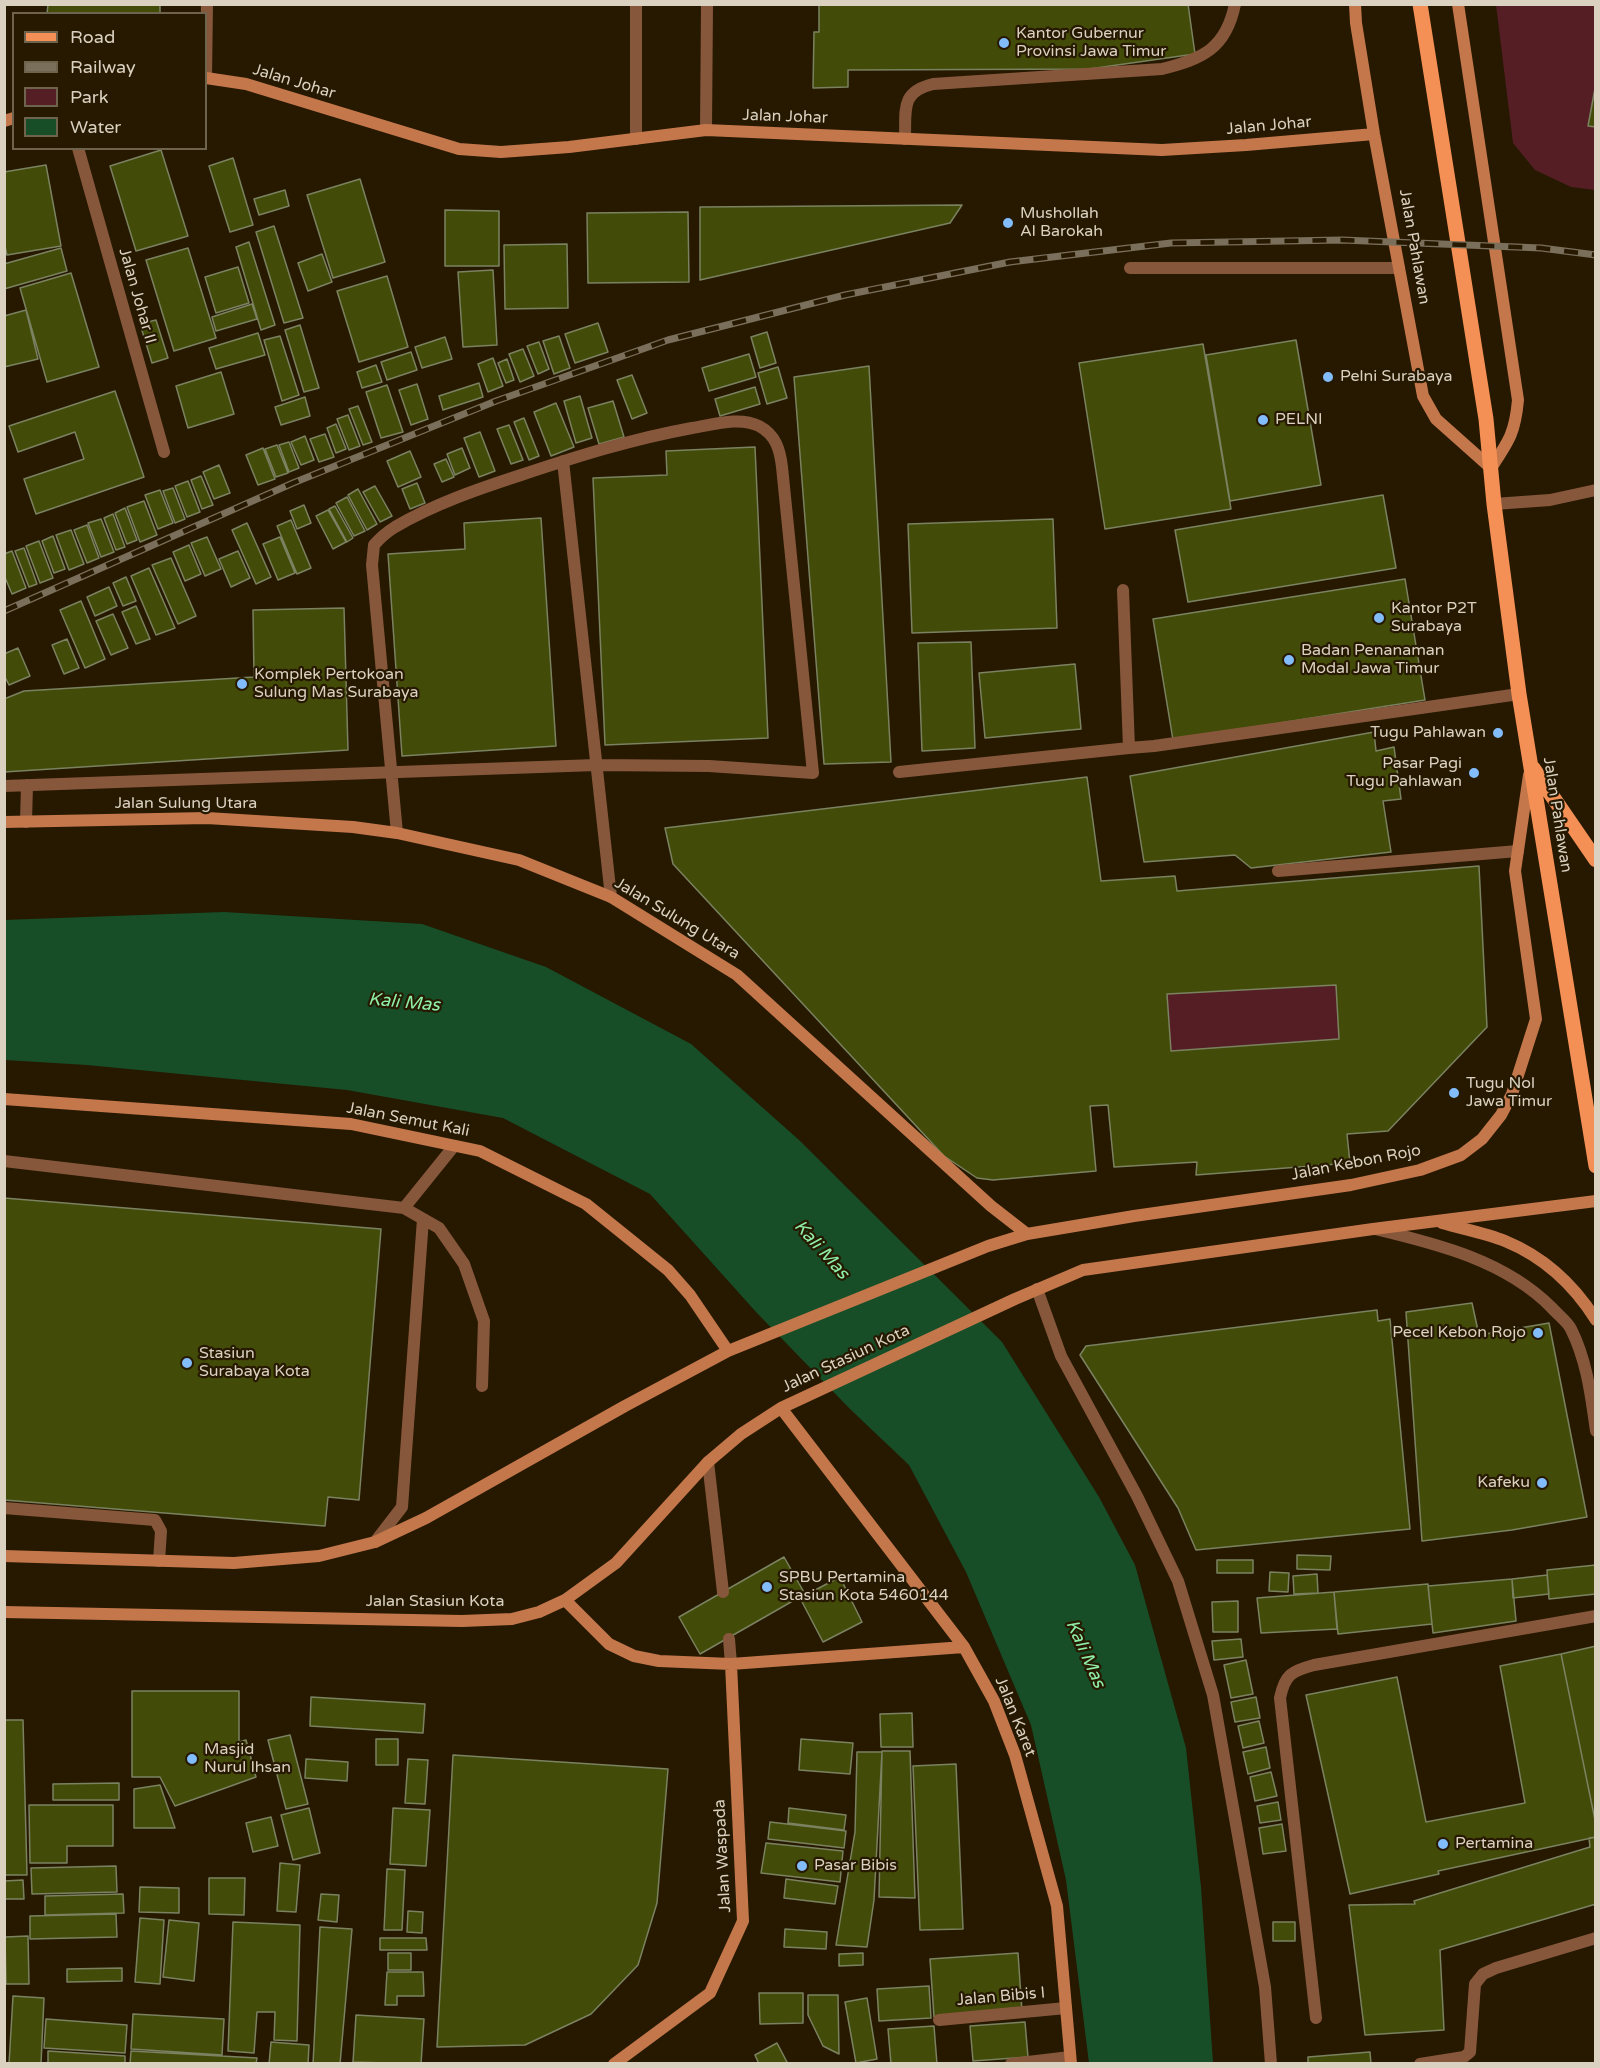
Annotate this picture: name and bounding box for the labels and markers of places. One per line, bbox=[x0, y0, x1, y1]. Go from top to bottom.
place label: Kantor Gubernur Provinsi Jawa Timur bbox=[1016, 24, 1166, 62]
marker: Kantor Gubernur Provinsi Jawa Timur bbox=[997, 36, 1011, 50]
place label: Mushollah Al Barokah bbox=[1020, 204, 1103, 242]
marker: Mushollah Al Barokah bbox=[1001, 216, 1015, 230]
place label: Pelni Surabaya bbox=[1340, 367, 1452, 387]
marker: Pelni Surabaya bbox=[1321, 370, 1335, 384]
place label: PELNI bbox=[1275, 410, 1323, 430]
marker: PELNI bbox=[1256, 413, 1270, 427]
place label: Kantor P2T Surabaya bbox=[1391, 599, 1477, 637]
marker: Kantor P2T Surabaya bbox=[1372, 611, 1386, 625]
place label: Badan Penanaman Modal Jawa Timur bbox=[1301, 641, 1445, 679]
marker: Badan Penanaman Modal Jawa Timur bbox=[1282, 653, 1296, 667]
place label: Komplek Pertokoan Sulung Mas Surabaya bbox=[254, 665, 418, 703]
marker: Komplek Pertokoan Sulung Mas Surabaya bbox=[235, 677, 249, 691]
place label: Tugu Pahlawan bbox=[1370, 723, 1486, 743]
marker: Tugu Pahlawan bbox=[1491, 726, 1505, 740]
place label: Pasar Pagi Tugu Pahlawan bbox=[1346, 754, 1462, 792]
marker: Pasar Pagi Tugu Pahlawan bbox=[1467, 766, 1481, 780]
place label: Tugu Nol Jawa Timur bbox=[1466, 1074, 1552, 1112]
marker: Tugu Nol Jawa Timur bbox=[1447, 1086, 1461, 1100]
place label: Pecel Kebon Rojo bbox=[1392, 1323, 1526, 1343]
marker: Pecel Kebon Rojo bbox=[1531, 1326, 1545, 1340]
place label: Stasiun Surabaya Kota bbox=[199, 1344, 310, 1382]
marker: Stasiun Surabaya Kota bbox=[180, 1356, 194, 1370]
place label: Kafeku bbox=[1477, 1473, 1530, 1493]
marker: Kafeku bbox=[1535, 1476, 1549, 1490]
place label: SPBU Pertamina Stasiun Kota 5460144 bbox=[779, 1568, 949, 1606]
marker: SPBU Pertamina Stasiun Kota 5460144 bbox=[760, 1580, 774, 1594]
place label: Masjid Nurul Ihsan bbox=[204, 1740, 291, 1778]
marker: Masjid Nurul Ihsan bbox=[185, 1752, 199, 1766]
place label: Pertamina bbox=[1455, 1834, 1533, 1854]
marker: Pertamina bbox=[1436, 1837, 1450, 1851]
place label: Pasar Bibis bbox=[814, 1856, 897, 1876]
marker: Pasar Bibis bbox=[795, 1859, 809, 1873]

